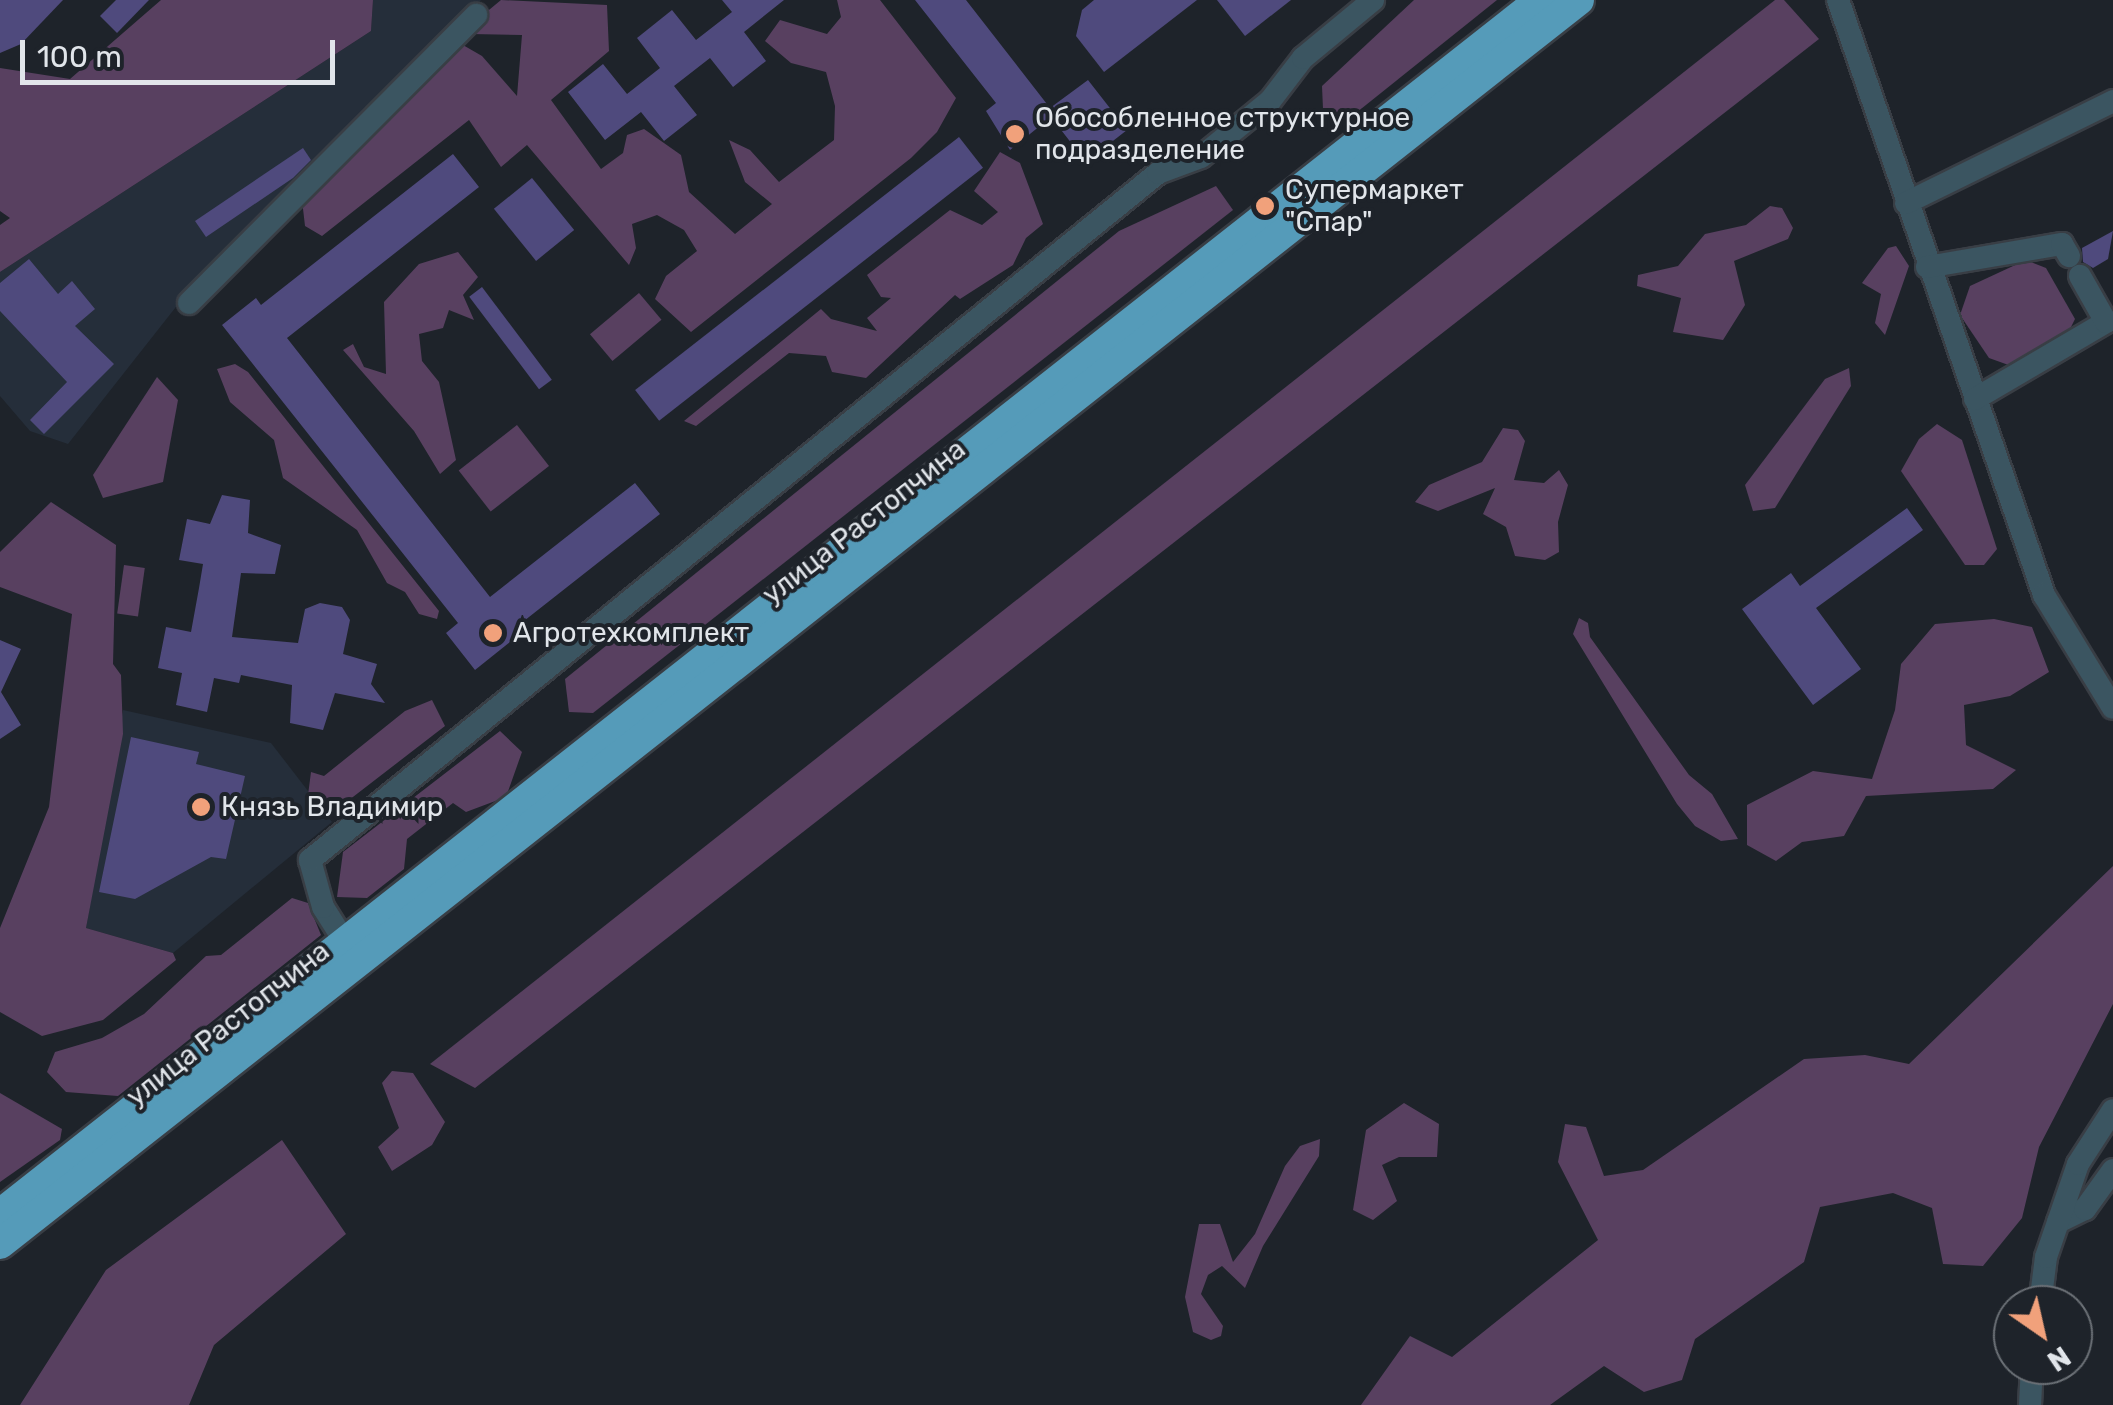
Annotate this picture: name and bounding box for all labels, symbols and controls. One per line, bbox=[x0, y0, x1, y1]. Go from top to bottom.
scale bar bbox=[25, 20, 340, 82]
text: 100 m bbox=[37, 39, 122, 75]
place label: Обособленное структурное подразделение bbox=[1035, 101, 1410, 167]
marker: Обособленное структурное подразделение bbox=[1004, 123, 1026, 145]
place label: Супермаркет "Спар" bbox=[1285, 173, 1464, 239]
marker: Супермаркет "Спар" bbox=[1254, 195, 1276, 217]
street label: улица Растопчина bbox=[756, 432, 972, 612]
place label: Агротехкомплект bbox=[513, 616, 749, 650]
marker: Агротехкомплект bbox=[482, 622, 504, 644]
place label: Князь Владимир bbox=[221, 790, 444, 824]
marker: Князь Владимир bbox=[190, 796, 212, 818]
street label: улица Растопчина bbox=[120, 934, 336, 1114]
north arrow bbox=[1993, 1285, 2093, 1385]
text: N bbox=[2041, 1339, 2077, 1378]

